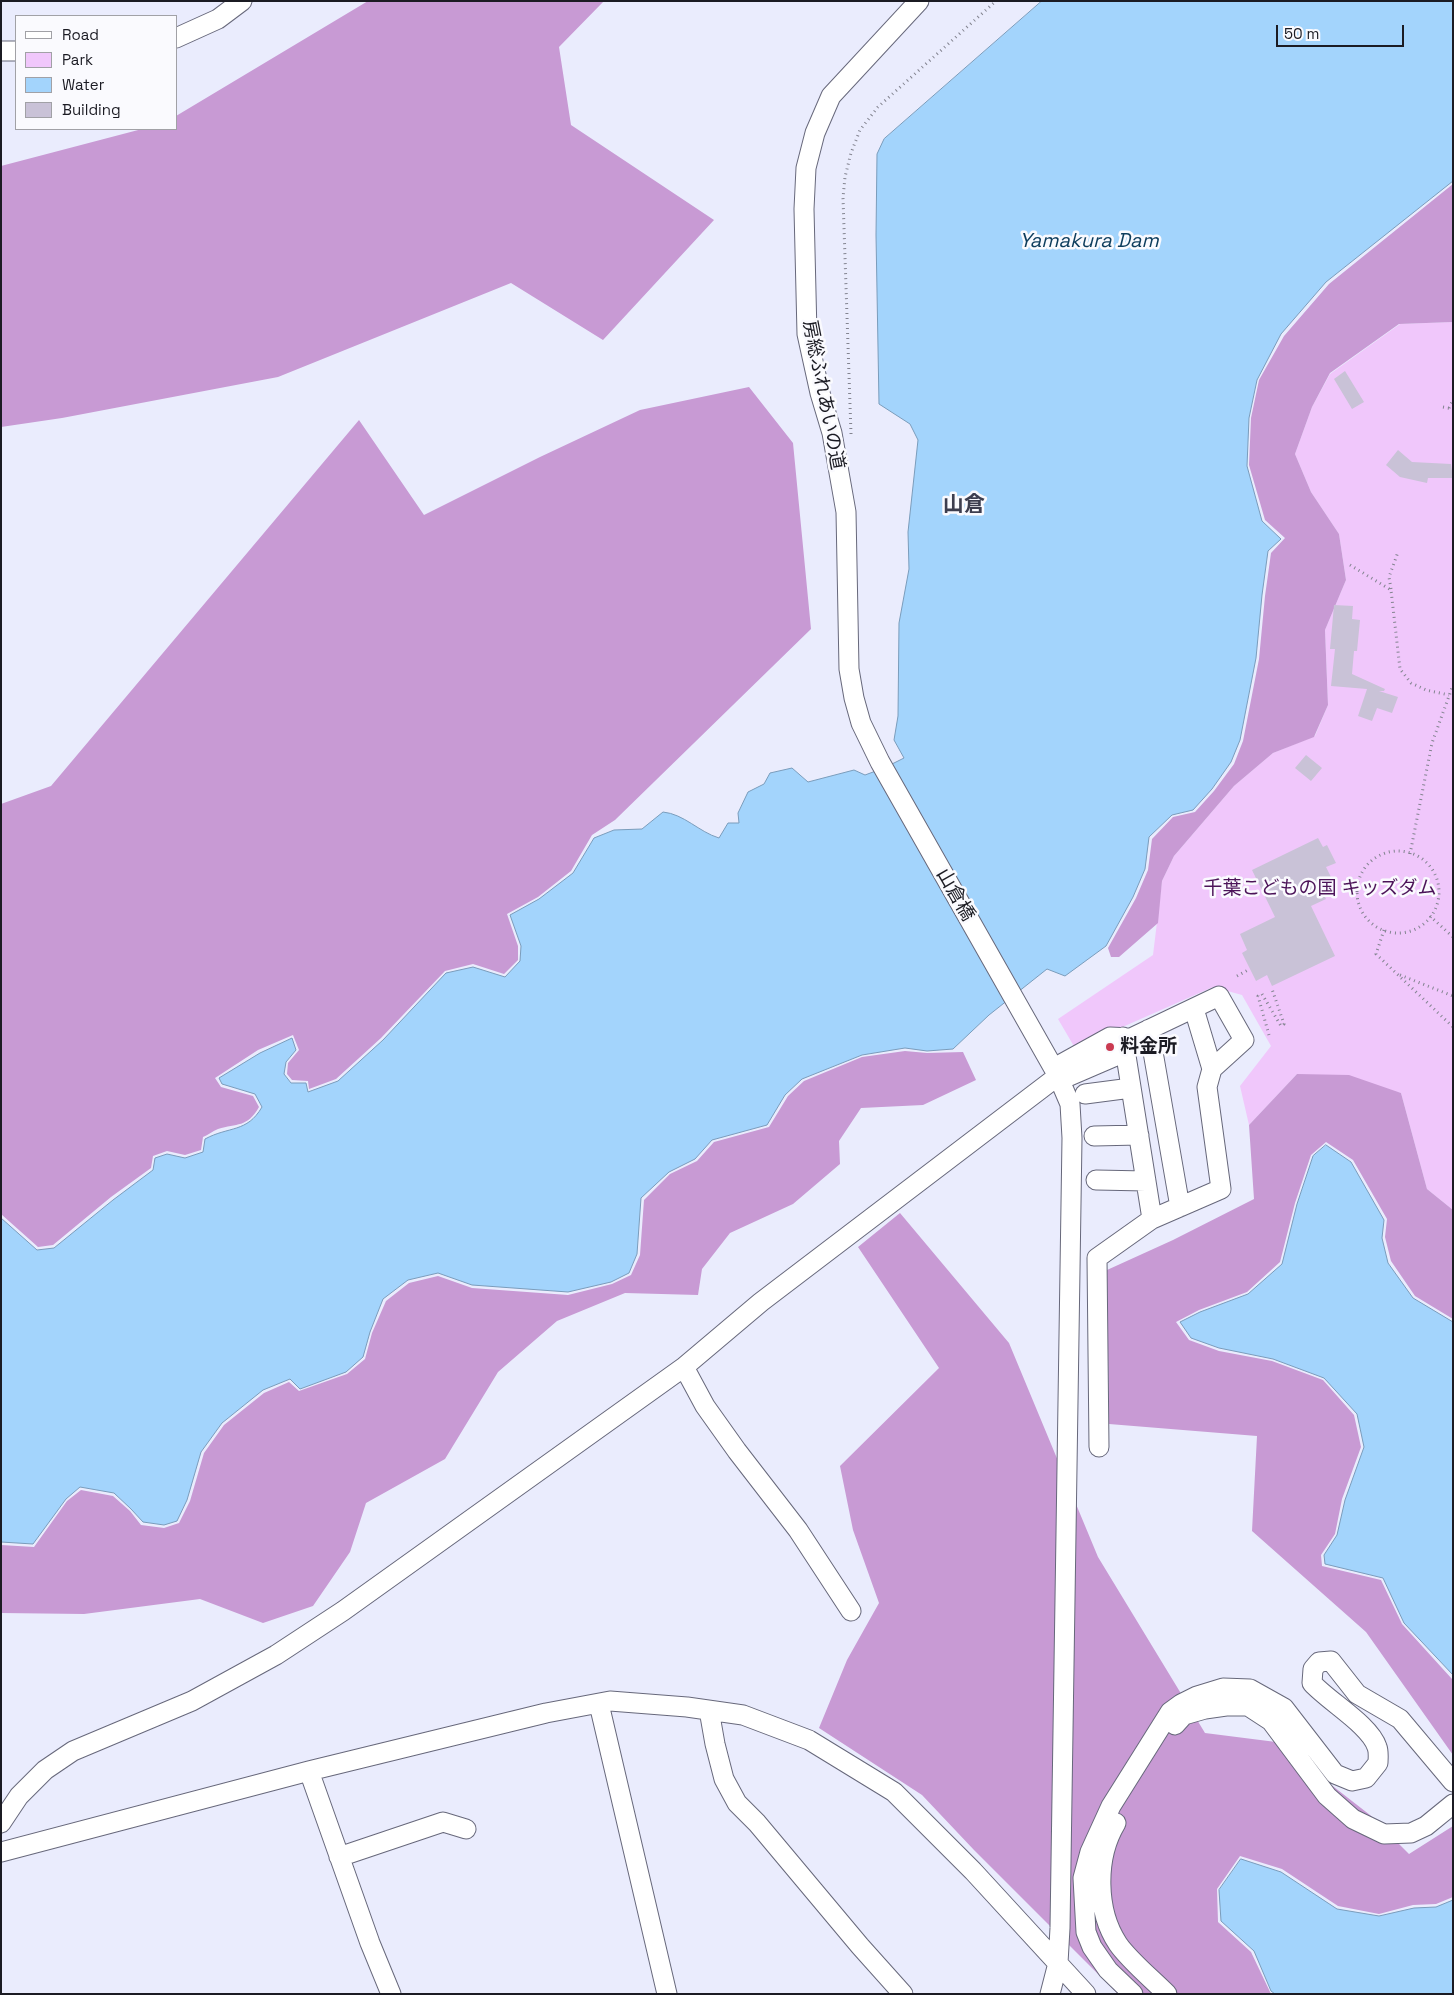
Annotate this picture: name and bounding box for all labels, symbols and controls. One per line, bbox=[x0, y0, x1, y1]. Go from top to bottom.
legend bbox=[15, 15, 178, 130]
scale bar bbox=[1279, 15, 1406, 47]
text: 50 m bbox=[1284, 24, 1319, 43]
text: Road bbox=[62, 25, 99, 44]
text: Park bbox=[62, 50, 93, 69]
text: Water bbox=[62, 75, 104, 94]
text: Building bbox=[62, 100, 121, 119]
water label: Yamakura Dam bbox=[1019, 230, 1159, 254]
street label: 房総ふれあいの道 bbox=[797, 318, 849, 472]
district label: 山倉 bbox=[943, 492, 985, 518]
street label: 山倉橋 bbox=[931, 865, 979, 925]
park label: 千葉こどもの国 キッズダム bbox=[1204, 878, 1436, 900]
place label: 料金所 bbox=[1120, 1036, 1177, 1058]
marker: 料金所 bbox=[1104, 1041, 1116, 1053]

